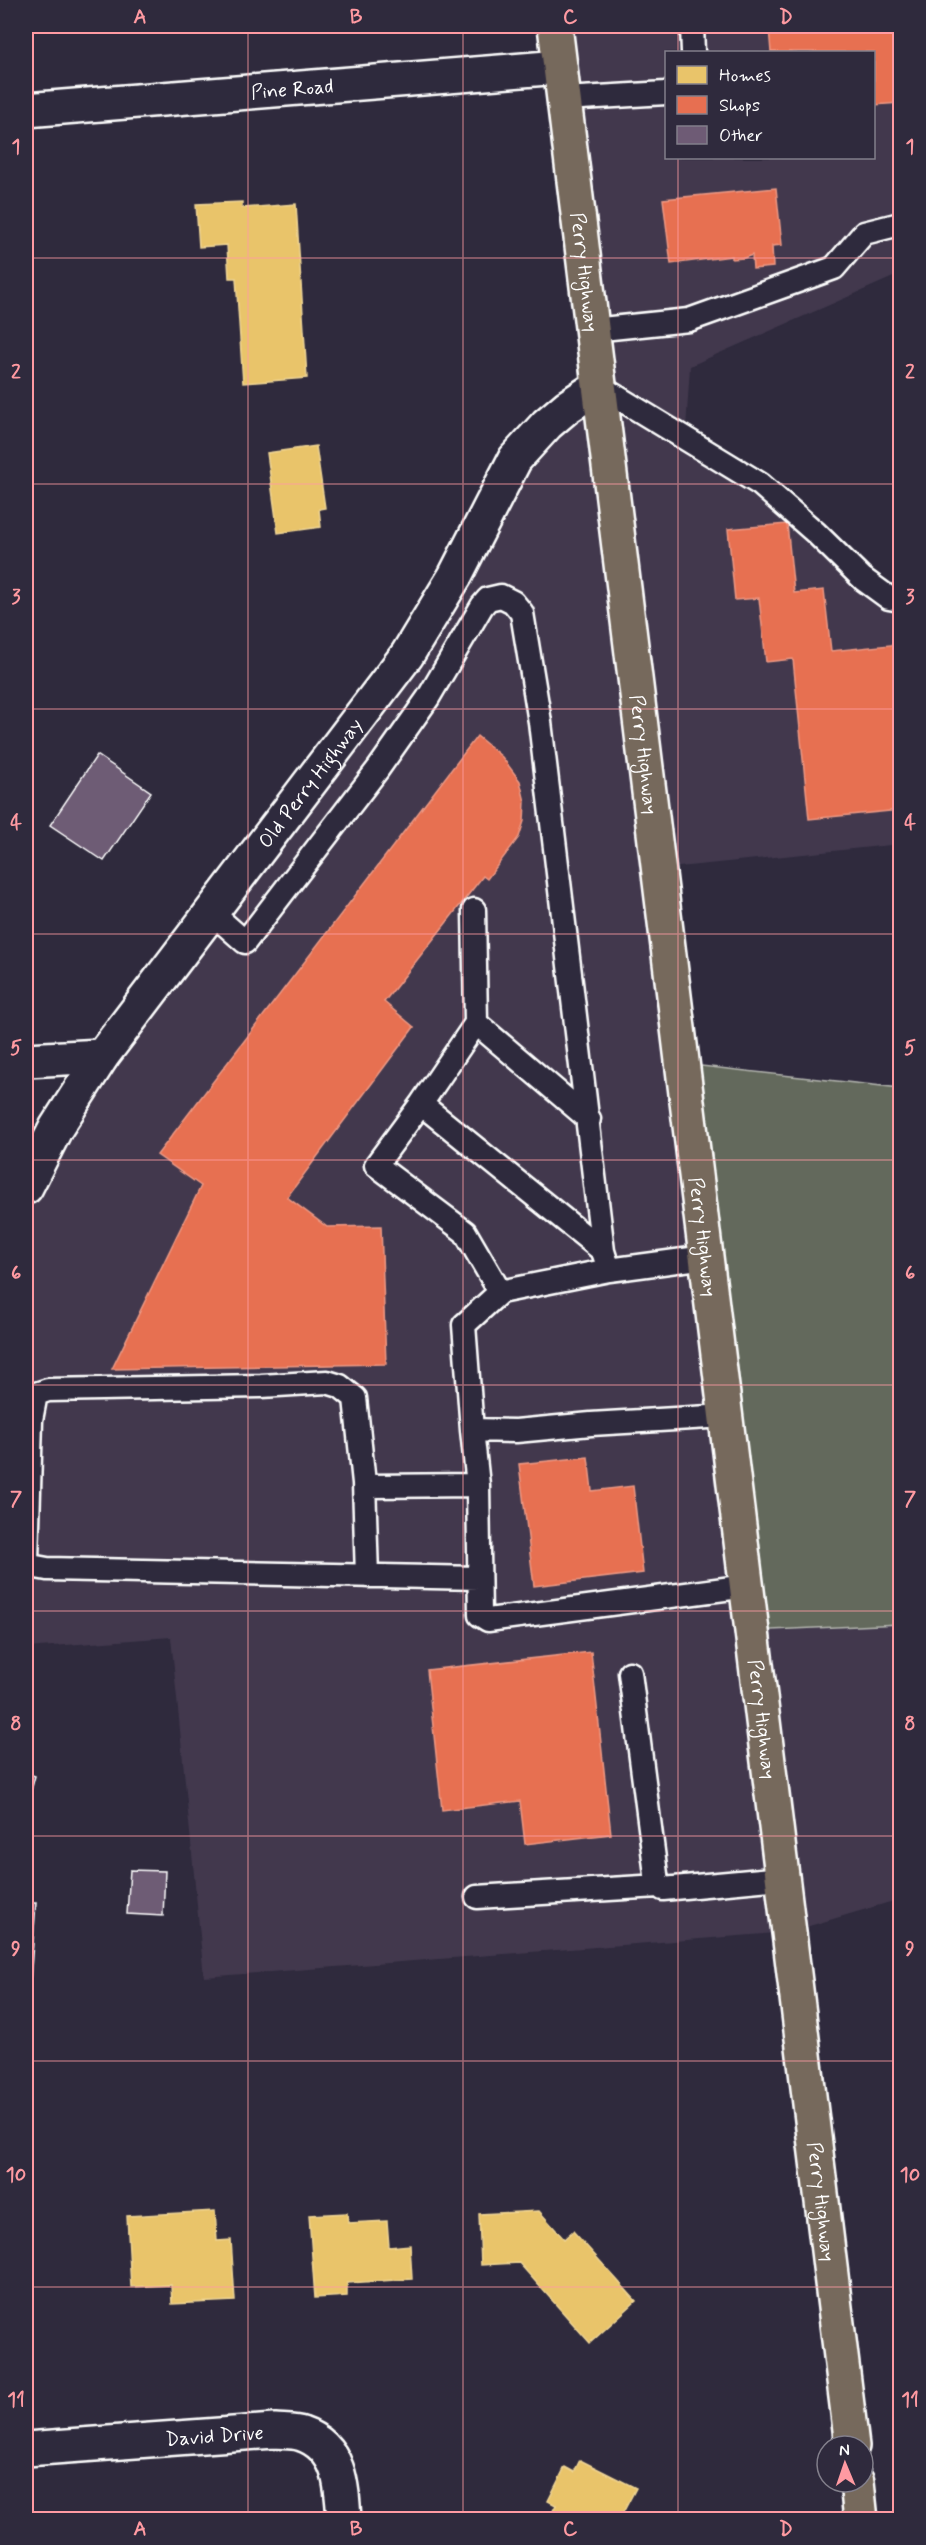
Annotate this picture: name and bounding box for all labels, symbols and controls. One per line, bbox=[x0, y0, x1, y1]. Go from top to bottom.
text: A bbox=[133, 4, 147, 31]
text: B bbox=[350, 4, 363, 31]
text: C bbox=[563, 4, 578, 31]
text: D bbox=[779, 4, 793, 31]
legend bbox=[665, 51, 875, 159]
text: Homes bbox=[719, 64, 771, 88]
street label: Pine Road bbox=[250, 73, 334, 107]
text: Shops bbox=[719, 94, 760, 118]
text: Other bbox=[719, 124, 763, 148]
text: 1 bbox=[12, 134, 20, 161]
text: 1 bbox=[906, 134, 914, 161]
street label: Perry Highway bbox=[563, 211, 604, 334]
text: 2 bbox=[11, 359, 21, 386]
text: 2 bbox=[905, 359, 915, 386]
text: 3 bbox=[11, 584, 21, 611]
text: 3 bbox=[905, 584, 915, 611]
street label: Perry Highway bbox=[622, 693, 664, 816]
street label: Old Perry Highway bbox=[253, 713, 369, 854]
text: 4 bbox=[10, 810, 22, 837]
text: 4 bbox=[904, 810, 916, 837]
text: 5 bbox=[10, 1035, 22, 1062]
text: 5 bbox=[904, 1035, 916, 1062]
street label: Perry Highway bbox=[681, 1176, 723, 1299]
text: 6 bbox=[11, 1260, 21, 1287]
text: 6 bbox=[905, 1260, 915, 1287]
text: 7 bbox=[10, 1486, 22, 1513]
text: 7 bbox=[904, 1486, 916, 1513]
street label: Perry Highway bbox=[741, 1658, 782, 1781]
text: 8 bbox=[10, 1711, 22, 1738]
text: 8 bbox=[904, 1711, 916, 1738]
text: 9 bbox=[11, 1936, 21, 1963]
text: 9 bbox=[905, 1936, 915, 1963]
street label: Perry Highway bbox=[800, 2140, 841, 2263]
text: 10 bbox=[6, 2162, 26, 2189]
text: 10 bbox=[900, 2162, 920, 2189]
text: 11 bbox=[7, 2387, 25, 2414]
text: 11 bbox=[901, 2387, 919, 2414]
street label: David Drive bbox=[165, 2420, 265, 2454]
north arrow bbox=[815, 2434, 875, 2494]
text: N bbox=[839, 2440, 850, 2461]
text: A bbox=[133, 2516, 147, 2543]
text: B bbox=[350, 2516, 363, 2543]
text: C bbox=[563, 2516, 578, 2543]
text: D bbox=[779, 2516, 793, 2543]

